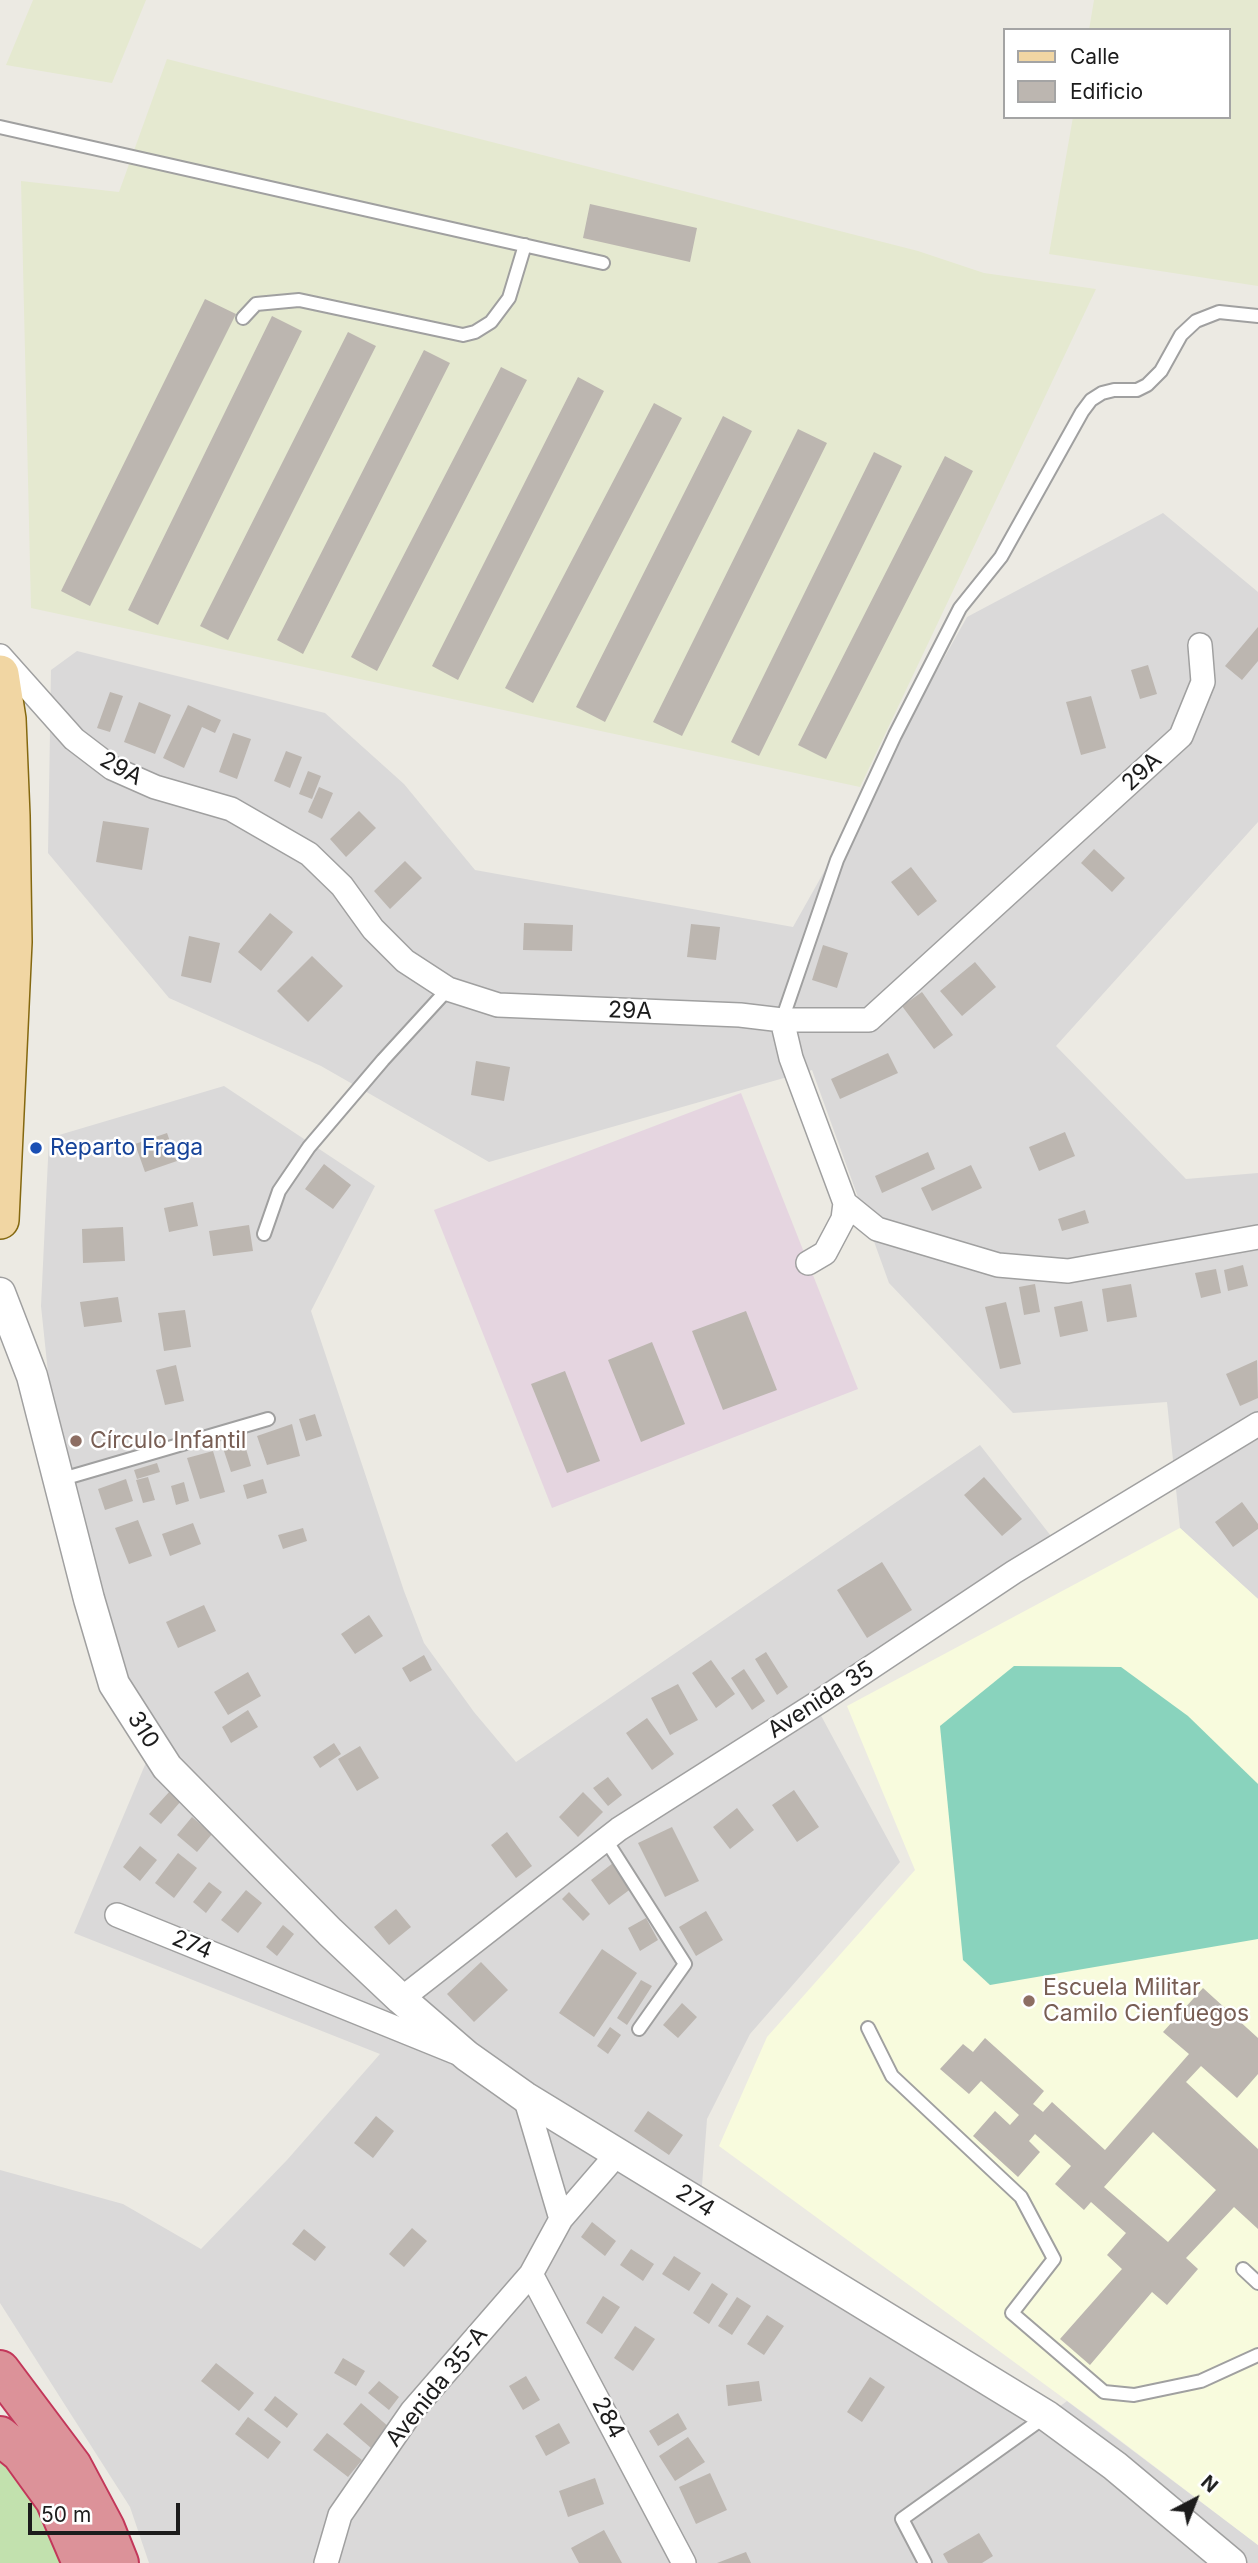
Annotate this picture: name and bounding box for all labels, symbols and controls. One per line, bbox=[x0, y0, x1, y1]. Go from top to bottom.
legend bbox=[1002, 28, 1230, 119]
text: Calle bbox=[1070, 44, 1120, 69]
text: Edificio bbox=[1070, 79, 1143, 104]
street label: 29A bbox=[95, 746, 147, 792]
street label: 29A bbox=[1116, 747, 1168, 797]
street label: 29A bbox=[607, 996, 653, 1026]
place label: Reparto Fraga bbox=[50, 1134, 203, 1162]
marker: Reparto Fraga bbox=[28, 1140, 44, 1156]
place label: Círculo Infantil bbox=[90, 1427, 246, 1455]
marker: Círculo Infantil bbox=[68, 1433, 84, 1449]
street label: Avenida 35 bbox=[763, 1655, 879, 1745]
street label: 310 bbox=[121, 1707, 165, 1753]
street label: 274 bbox=[168, 1925, 216, 1965]
place label: Escuela Militar Camilo Cienfuegos bbox=[1043, 1974, 1249, 2028]
marker: Escuela Militar Camilo Cienfuegos bbox=[1021, 1993, 1037, 2009]
street label: 274 bbox=[670, 2179, 720, 2223]
street label: Avenida 35-A bbox=[380, 2321, 494, 2453]
street label: 284 bbox=[586, 2392, 630, 2444]
north arrow bbox=[1160, 2465, 1230, 2535]
text: N bbox=[1196, 2471, 1222, 2497]
scale bar bbox=[32, 2490, 184, 2534]
text: 50 m bbox=[41, 2502, 91, 2527]

